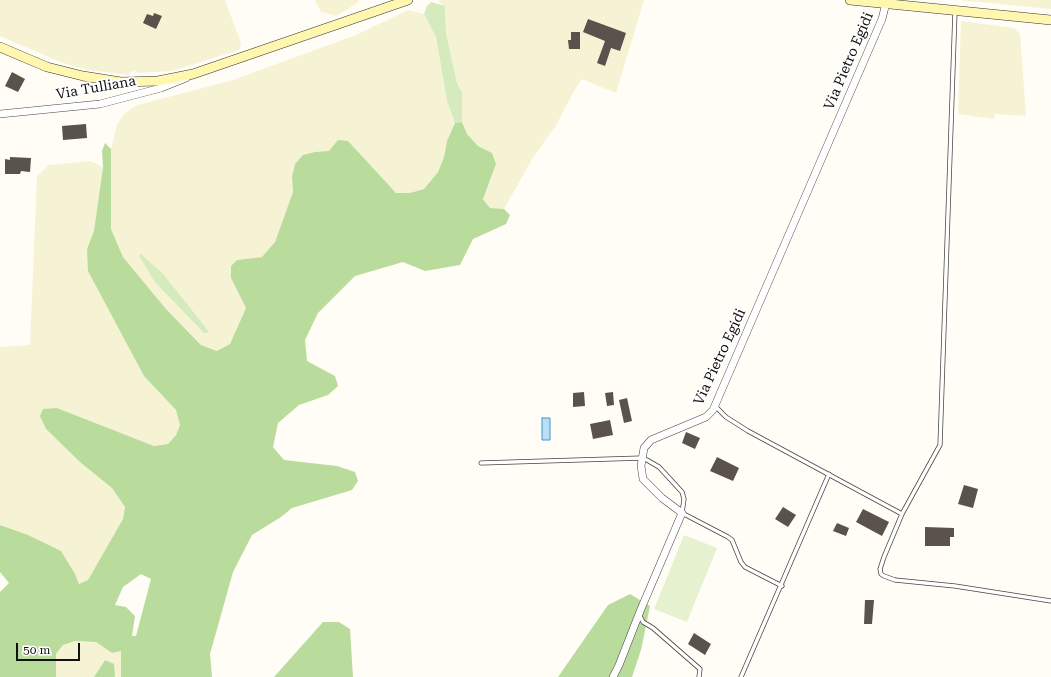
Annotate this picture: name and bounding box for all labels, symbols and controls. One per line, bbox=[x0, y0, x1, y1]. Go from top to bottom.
street label: Via Pietro Egidi bbox=[821, 10, 877, 112]
street label: Via Tulliana bbox=[55, 73, 137, 103]
street label: Via Pietro Egidi bbox=[690, 306, 750, 408]
scale bar bbox=[18, 635, 82, 661]
text: 50 m bbox=[23, 643, 50, 657]

